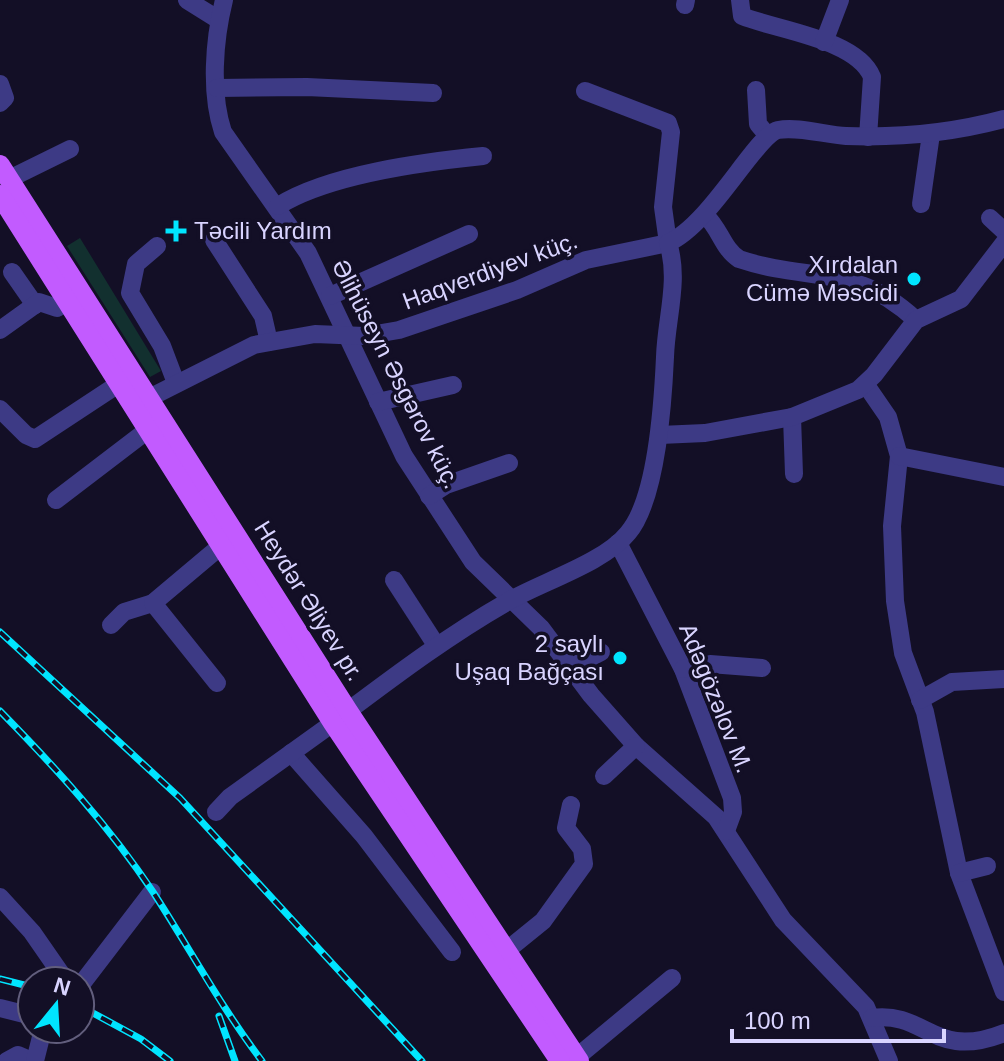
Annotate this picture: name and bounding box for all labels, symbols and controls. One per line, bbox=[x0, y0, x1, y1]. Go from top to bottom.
place label: Təcili Yardım bbox=[194, 217, 332, 244]
marker: Təcili Yardım bbox=[165, 220, 187, 242]
street label: Haqverdiyev küç. bbox=[399, 226, 581, 315]
place label: Xırdalan Cümə Məscidi bbox=[746, 251, 898, 306]
street label: Əlihüseyn Əsgərov küç. bbox=[327, 255, 466, 493]
marker: Xırdalan Cümə Məscidi bbox=[905, 270, 923, 288]
street label: Heydər Əliyev pr. bbox=[249, 516, 369, 686]
street label: Adəgözəlov M. bbox=[674, 619, 759, 776]
place label: 2 saylı Uşaq Bağçası bbox=[455, 630, 604, 685]
marker: 2 saylı Uşaq Bağçası bbox=[611, 649, 629, 667]
north arrow bbox=[16, 965, 96, 1045]
text: N bbox=[51, 972, 73, 1001]
scale bar bbox=[732, 993, 944, 1043]
text: 100 m bbox=[744, 1007, 811, 1034]

